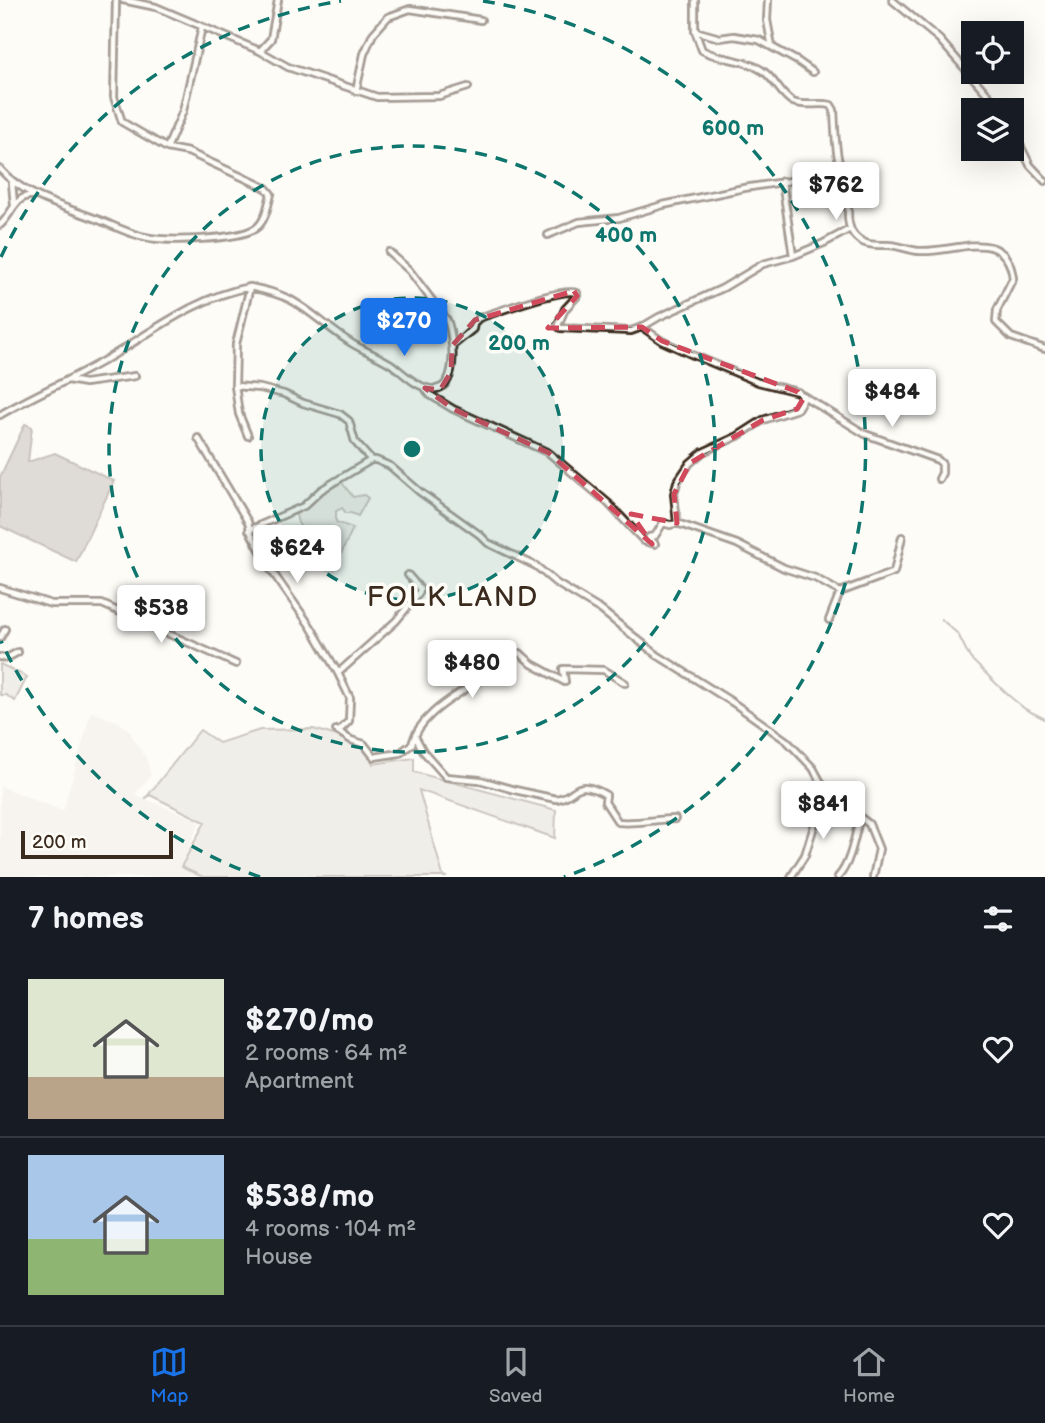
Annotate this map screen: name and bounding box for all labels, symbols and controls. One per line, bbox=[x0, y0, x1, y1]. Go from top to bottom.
map controls bbox=[961, 21, 1024, 161]
button: locate bbox=[961, 21, 1024, 84]
button: layers bbox=[961, 98, 1024, 161]
text: 600 m bbox=[702, 116, 764, 141]
pin: $762 bbox=[795, 162, 877, 222]
text: $762 bbox=[808, 171, 864, 199]
text: 400 m bbox=[595, 223, 657, 248]
pin: $270 bbox=[363, 298, 445, 358]
text: $270 bbox=[376, 307, 432, 335]
text: 200 m bbox=[488, 331, 550, 356]
pin: $484 bbox=[851, 370, 933, 429]
text: $484 bbox=[864, 378, 920, 406]
centre of rings bbox=[400, 437, 424, 461]
pin: $624 bbox=[256, 526, 338, 585]
text: $624 bbox=[269, 534, 325, 562]
district label: FOLK LAND bbox=[367, 581, 539, 614]
pin: $538 bbox=[120, 586, 202, 645]
text: $538 bbox=[133, 594, 189, 622]
pin: $480 bbox=[431, 640, 513, 700]
text: $480 bbox=[444, 649, 500, 677]
pin: $841 bbox=[782, 782, 864, 841]
text: $841 bbox=[797, 790, 849, 818]
scale bar bbox=[21, 828, 173, 860]
text: 200 m bbox=[32, 831, 86, 854]
icon: filters bbox=[979, 900, 1017, 938]
text: 7 homes bbox=[28, 901, 144, 937]
text: $270/mo bbox=[245, 1003, 374, 1039]
icon: home bbox=[84, 1007, 168, 1091]
icon: heart bbox=[979, 1030, 1017, 1068]
text: 2 rooms · 64 m² bbox=[245, 1039, 407, 1067]
text: Apartment bbox=[245, 1067, 354, 1095]
text: $538/mo bbox=[245, 1179, 374, 1215]
icon: home bbox=[84, 1183, 168, 1267]
icon: heart bbox=[979, 1206, 1017, 1244]
text: 4 rooms · 104 m² bbox=[245, 1215, 416, 1243]
text: House bbox=[245, 1243, 312, 1271]
tab: Map bbox=[150, 1343, 188, 1408]
tab: Saved bbox=[489, 1343, 542, 1408]
tab: Home bbox=[843, 1343, 895, 1408]

